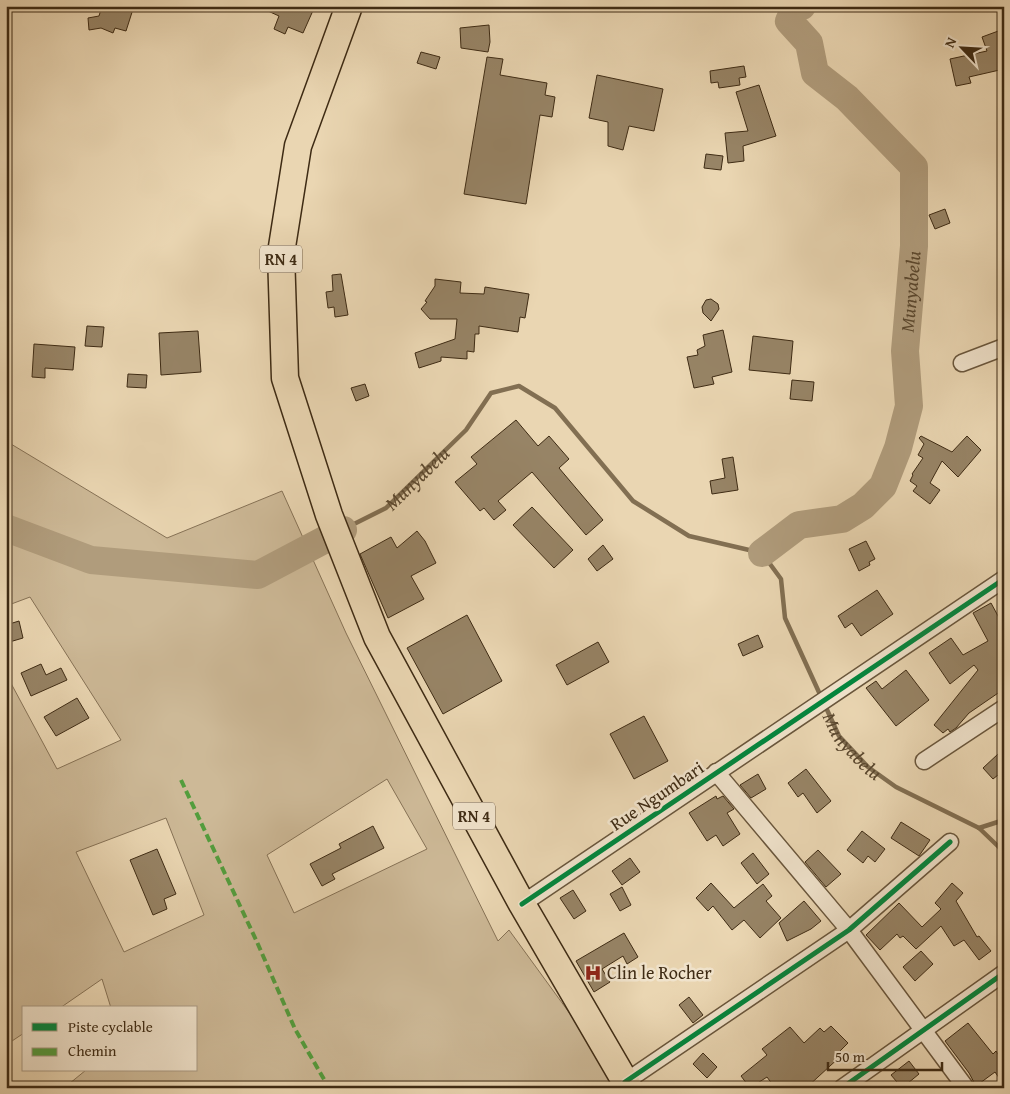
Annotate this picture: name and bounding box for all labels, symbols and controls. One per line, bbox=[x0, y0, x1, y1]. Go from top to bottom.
north arrow bbox=[938, 22, 988, 72]
text: N bbox=[939, 33, 962, 51]
road number: RN 4 bbox=[260, 245, 302, 272]
water label: Munyabelu bbox=[893, 249, 928, 333]
water label: Munyabelu bbox=[378, 439, 456, 517]
water label: Munyabelu bbox=[816, 708, 888, 787]
street label: Rue Ngumbari bbox=[604, 754, 709, 837]
road number: RN 4 bbox=[453, 802, 495, 829]
place label: Clin le Rocher bbox=[607, 959, 712, 986]
hospital icon: Clin le Rocher bbox=[583, 963, 603, 983]
legend bbox=[22, 1006, 198, 1072]
text: Piste cyclable bbox=[68, 1016, 153, 1037]
scale bar bbox=[828, 1039, 941, 1071]
text: Chemin bbox=[68, 1040, 117, 1061]
text: 50 m bbox=[835, 1046, 866, 1067]

